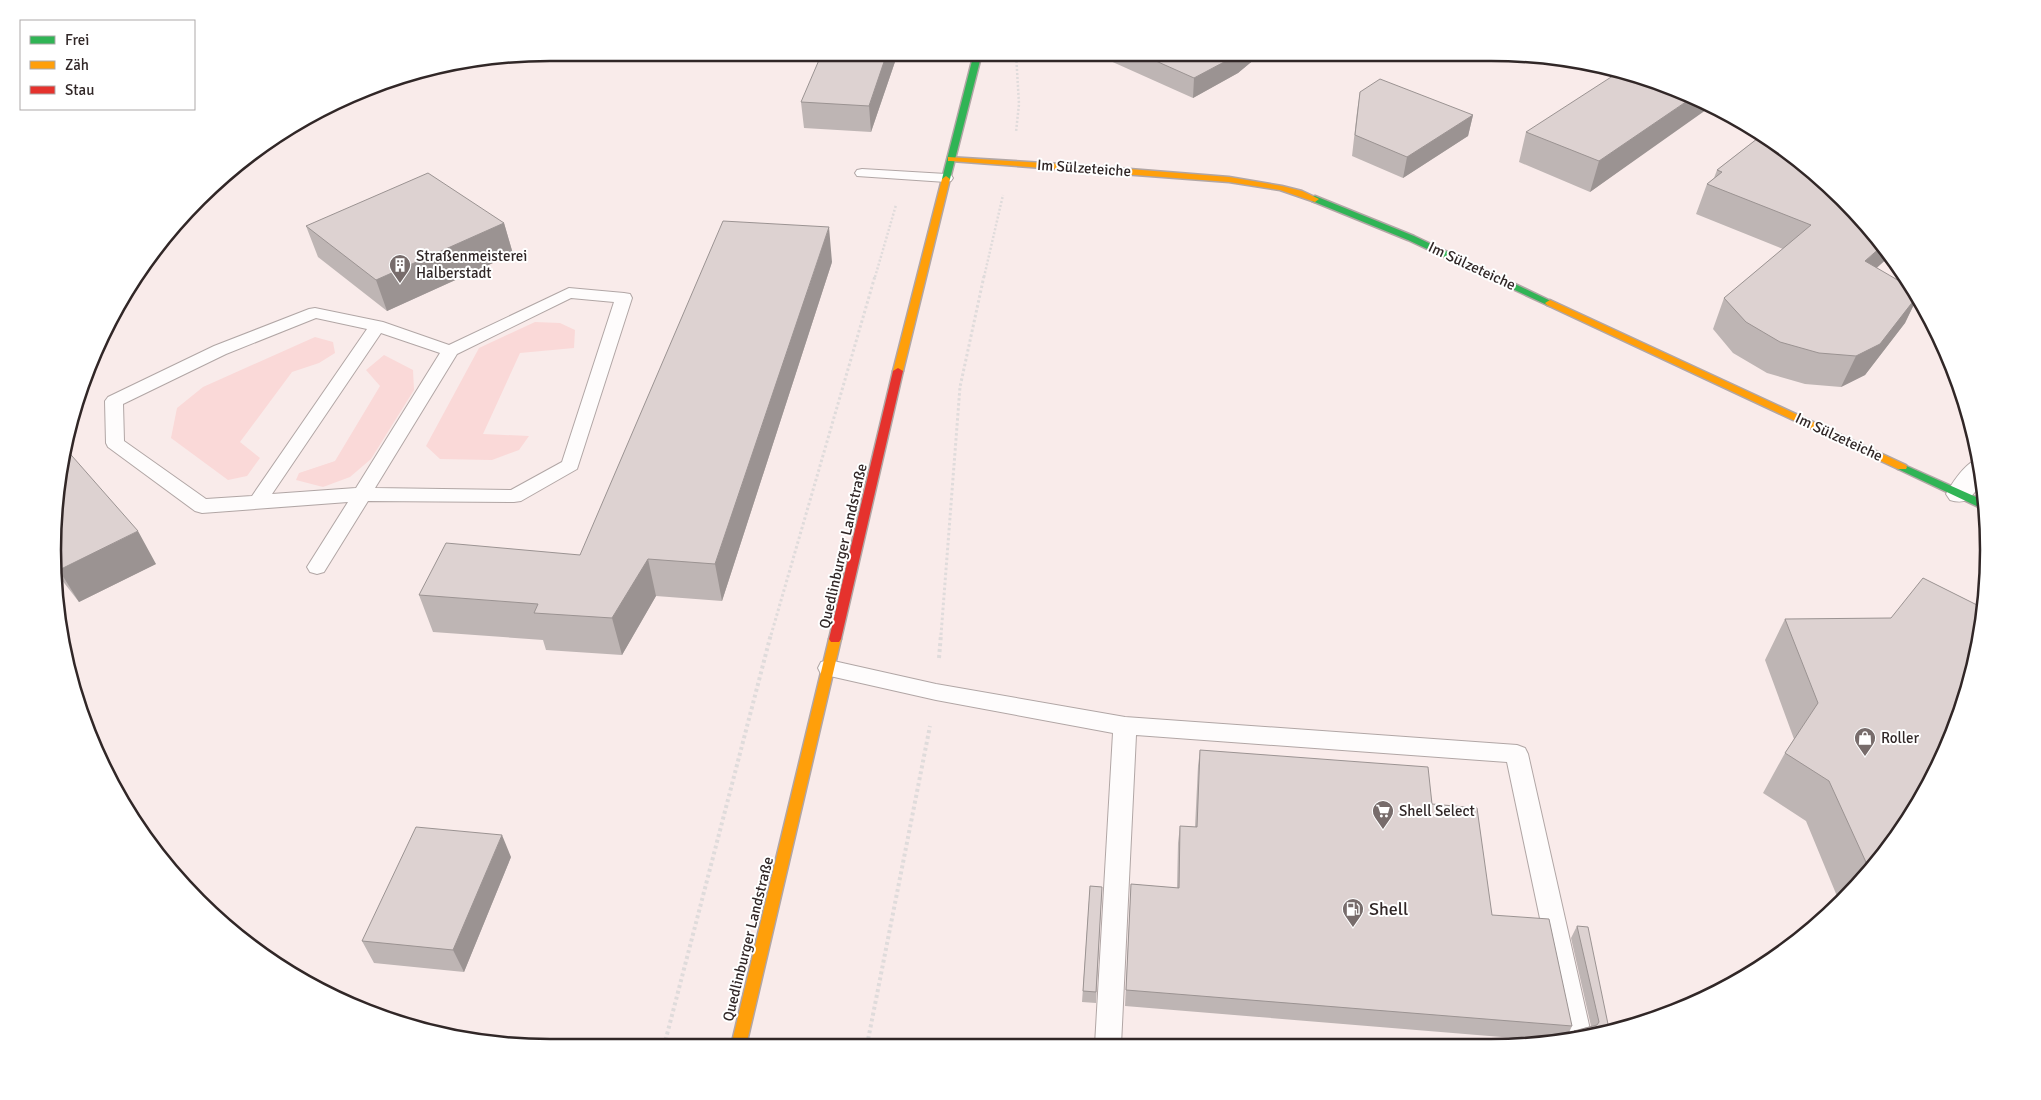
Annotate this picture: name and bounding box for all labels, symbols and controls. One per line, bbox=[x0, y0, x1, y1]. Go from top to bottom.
legend bbox=[20, 20, 195, 110]
text: Frei bbox=[65, 31, 89, 49]
text: Zäh bbox=[65, 56, 89, 74]
text: Stau bbox=[65, 81, 94, 99]
street label: Im Sülzeteiche bbox=[1036, 156, 1132, 180]
street label: Im Sülzeteiche bbox=[1425, 238, 1519, 294]
place label: Straßenmeisterei Halberstadt bbox=[416, 247, 527, 282]
building icon: Straßenmeisterei Halberstadt bbox=[388, 253, 412, 284]
street label: Im Sülzeteiche bbox=[1792, 409, 1886, 465]
street label: Quedlinburger Landstraße bbox=[815, 462, 871, 630]
shop icon: Roller bbox=[1853, 726, 1877, 757]
place label: Roller bbox=[1881, 729, 1920, 747]
supermarket icon: Shell Select bbox=[1371, 799, 1395, 830]
place label: Shell Select bbox=[1399, 802, 1475, 820]
street label: Quedlinburger Landstraße bbox=[719, 855, 777, 1023]
fuel station icon: Shell bbox=[1341, 897, 1365, 928]
place label: Shell bbox=[1369, 898, 1408, 920]

